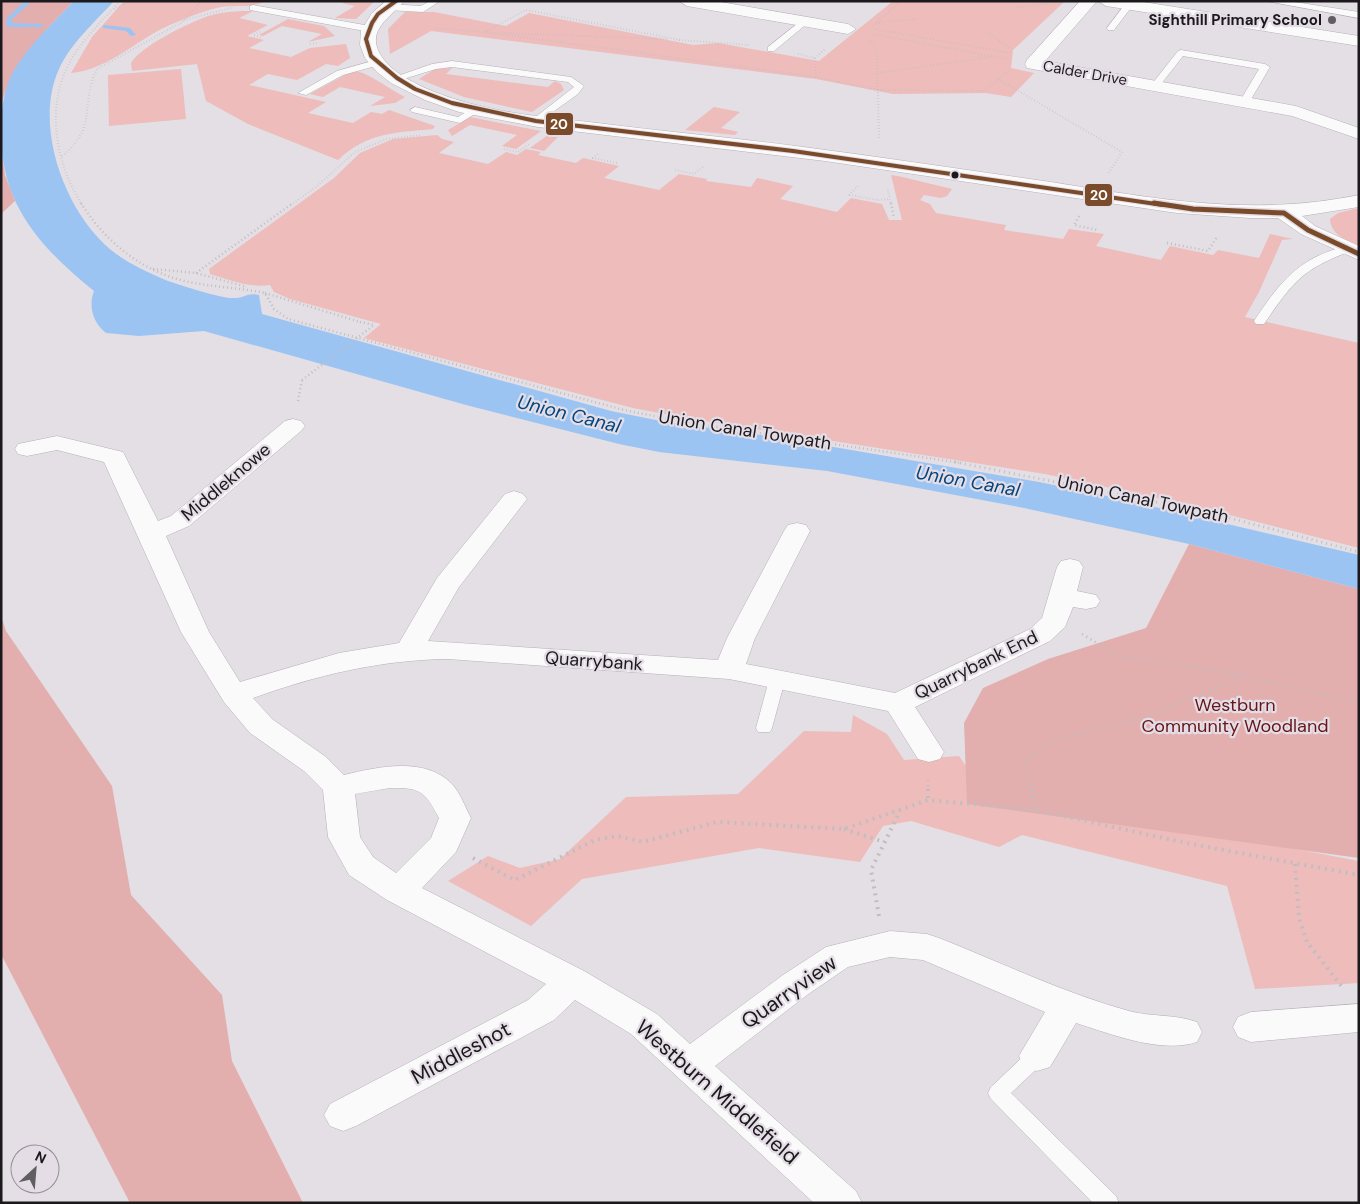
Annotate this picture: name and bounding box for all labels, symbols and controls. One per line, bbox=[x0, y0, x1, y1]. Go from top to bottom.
place label: Sighthill Primary School bbox=[1148, 10, 1322, 30]
marker: Sighthill Primary School bbox=[1326, 14, 1338, 26]
street label: Calder Drive bbox=[1041, 56, 1129, 90]
line badge: 20 bbox=[545, 112, 574, 136]
text: 20 bbox=[550, 115, 568, 133]
unlabelled marker bbox=[950, 170, 960, 180]
line badge: 20 bbox=[1084, 183, 1113, 207]
text: 20 bbox=[1090, 186, 1108, 204]
water label: Union Canal bbox=[515, 389, 624, 439]
street label: Union Canal Towpath bbox=[657, 404, 833, 456]
street label: Middleknowe bbox=[176, 438, 276, 526]
water label: Union Canal bbox=[914, 460, 1023, 503]
street label: Union Canal Towpath bbox=[1055, 469, 1231, 529]
street label: Quarrybank End bbox=[910, 625, 1042, 705]
street label: Quarrybank bbox=[544, 646, 644, 676]
park label: Westburn Community Woodland bbox=[1141, 693, 1329, 738]
street label: Quarryview bbox=[736, 949, 842, 1035]
street label: Westburn Middlefield bbox=[630, 1013, 804, 1171]
street label: Middleshot bbox=[407, 1015, 515, 1091]
north arrow bbox=[10, 1144, 60, 1194]
text: N bbox=[32, 1147, 49, 1168]

